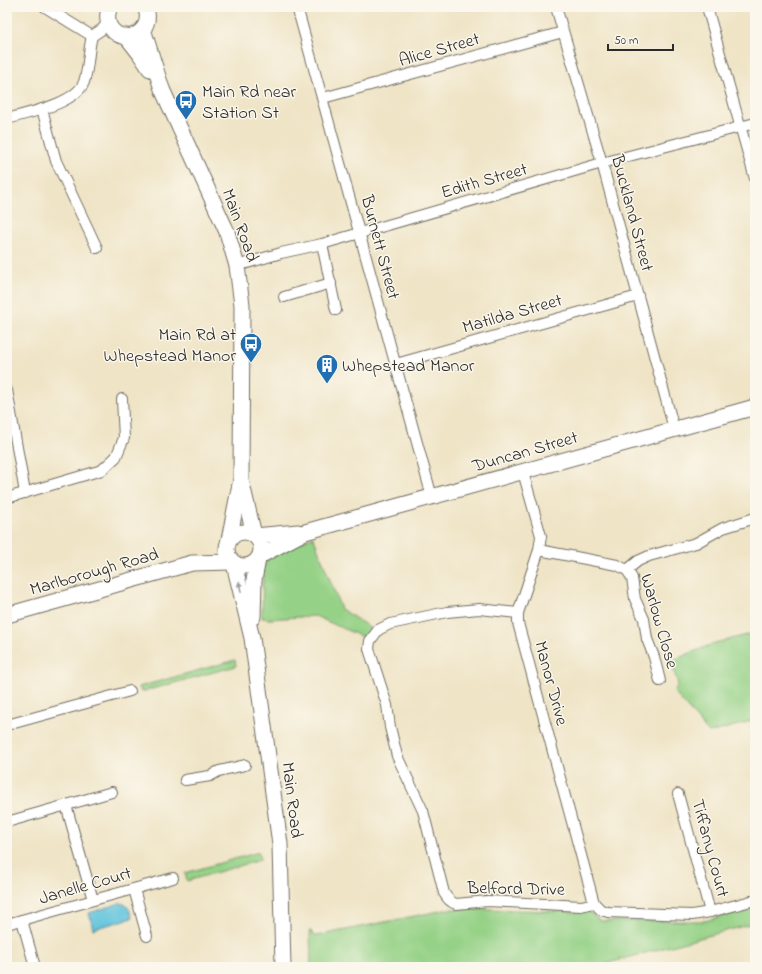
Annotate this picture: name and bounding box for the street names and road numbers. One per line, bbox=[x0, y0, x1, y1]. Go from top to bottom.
street label: Alice Street bbox=[396, 27, 483, 75]
street label: Buckland Street bbox=[603, 151, 659, 275]
street label: Edith Street bbox=[438, 157, 531, 207]
street label: Main Road bbox=[214, 185, 264, 266]
street label: Burnett Street bbox=[352, 192, 405, 302]
street label: Matilda Street bbox=[460, 288, 565, 342]
street label: Duncan Street bbox=[469, 425, 581, 481]
street label: Marlborough Road bbox=[27, 542, 162, 605]
street label: Warlow Close bbox=[632, 571, 684, 673]
street label: Manor Drive bbox=[526, 638, 574, 730]
street label: Main Road bbox=[273, 761, 309, 840]
street label: Tiffany Court bbox=[683, 797, 735, 901]
street label: Janelle Court bbox=[36, 861, 135, 913]
street label: Belford Drive bbox=[466, 876, 566, 904]

